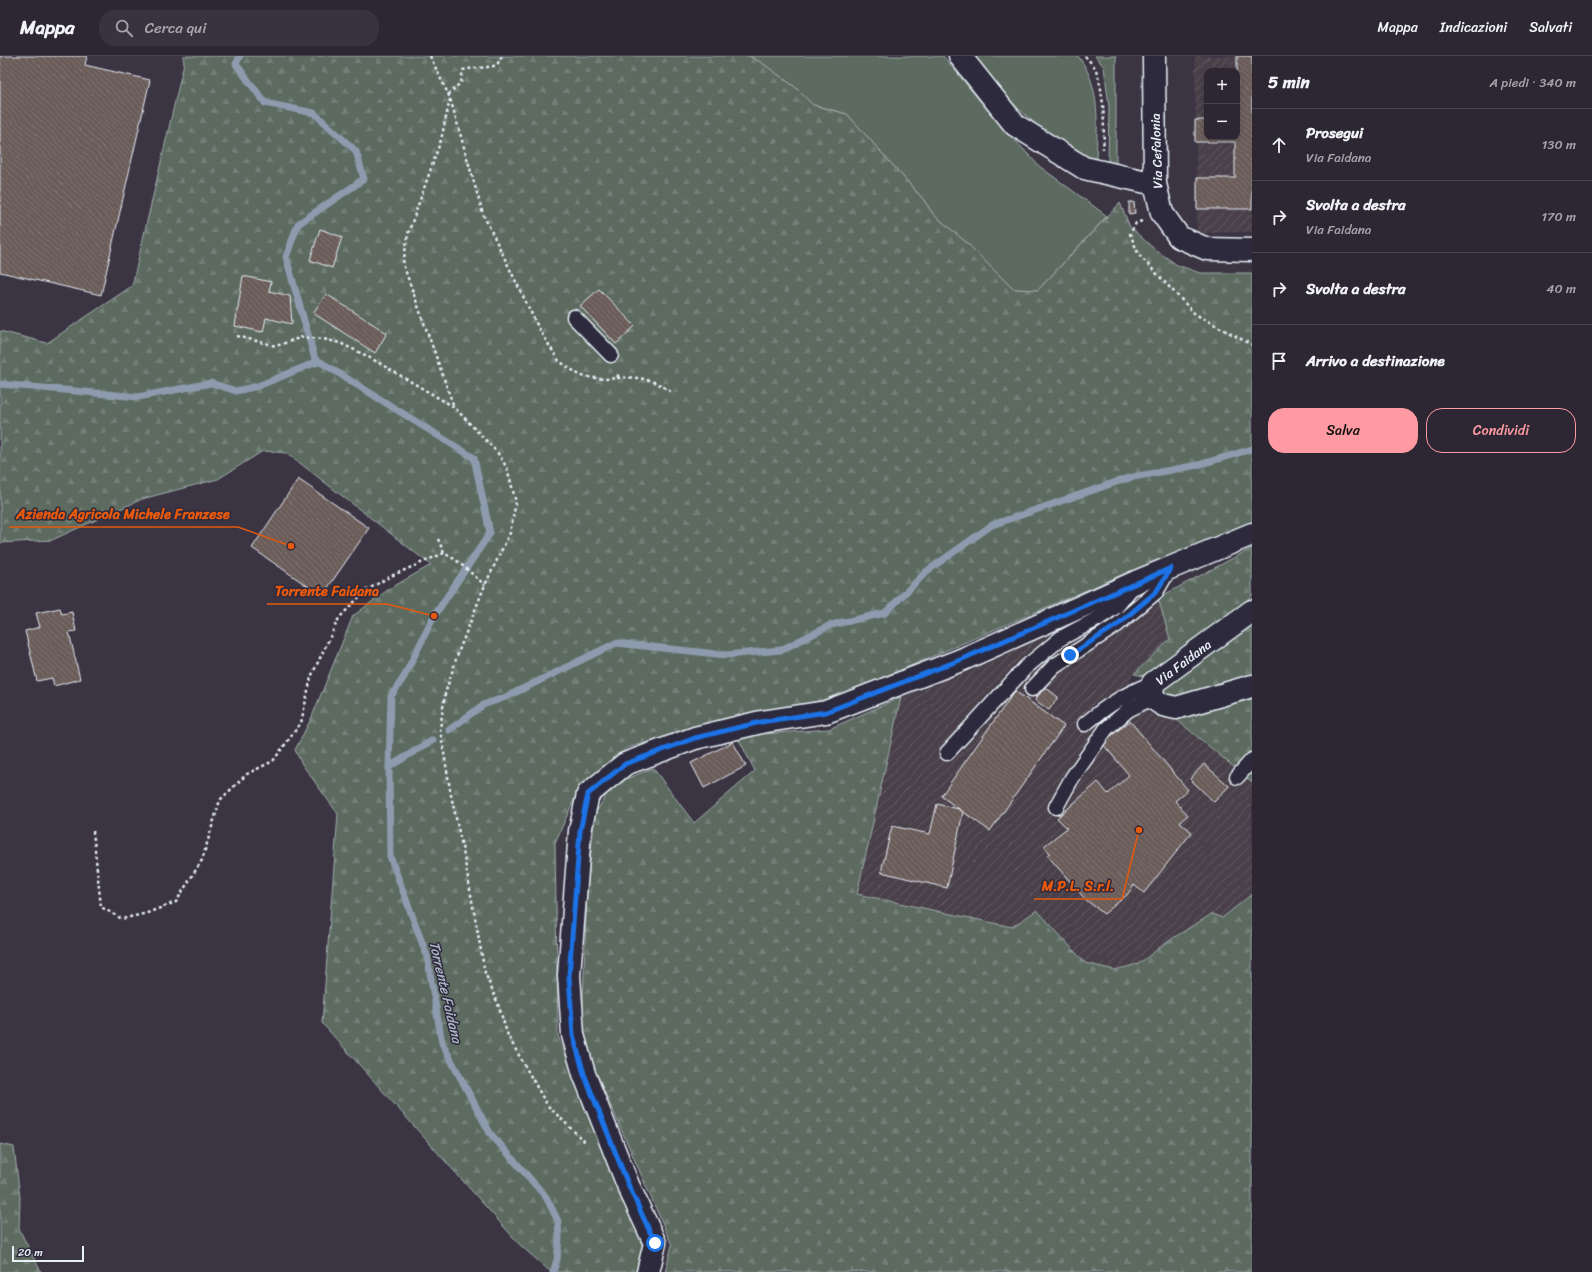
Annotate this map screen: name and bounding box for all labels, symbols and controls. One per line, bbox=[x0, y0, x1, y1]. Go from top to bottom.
search box bbox=[99, 10, 379, 46]
text: Mappa bbox=[20, 11, 75, 44]
text: Cerca qui bbox=[145, 15, 206, 41]
text: Mappa bbox=[1377, 15, 1418, 40]
text: Indicazioni bbox=[1440, 15, 1507, 40]
text: Salvati bbox=[1529, 15, 1572, 40]
icon: search bbox=[113, 17, 135, 39]
text: 5 min bbox=[1268, 67, 1310, 97]
map controls bbox=[1204, 68, 1240, 140]
button: + bbox=[1204, 68, 1240, 104]
text: A piedi · 340 m bbox=[1489, 71, 1576, 94]
button: − bbox=[1204, 104, 1240, 140]
street label: Via Cefalonia bbox=[1144, 112, 1169, 189]
text: Prosegui bbox=[1306, 120, 1363, 146]
text: 130 m bbox=[1542, 133, 1576, 156]
icon: ahead bbox=[1268, 134, 1290, 156]
text: Via Faidana bbox=[1306, 146, 1371, 169]
text: Svolta a destra bbox=[1306, 192, 1405, 218]
text: 170 m bbox=[1541, 205, 1576, 228]
icon: right bbox=[1268, 206, 1290, 228]
text: Via Faidana bbox=[1306, 218, 1371, 241]
text: Svolta a destra bbox=[1306, 276, 1405, 302]
text: 40 m bbox=[1546, 277, 1576, 300]
icon: right bbox=[1268, 278, 1290, 300]
text: Arrivo a destinazione bbox=[1306, 348, 1445, 374]
icon: arrive bbox=[1268, 350, 1290, 372]
button: Salva bbox=[1268, 408, 1418, 453]
button: Condividi bbox=[1426, 408, 1576, 453]
callout: Azienda Agricola Michele Franzese bbox=[9, 501, 238, 527]
text: Azienda Agricola Michele Franzese bbox=[15, 502, 230, 527]
callout: Torrente Faidana bbox=[267, 578, 387, 604]
text: Torrente Faidana bbox=[275, 579, 379, 604]
street label: Via Faidana bbox=[1150, 633, 1217, 691]
route end bbox=[1061, 646, 1079, 664]
callout: M.P.L. S.r.l. bbox=[1034, 873, 1122, 899]
text: M.P.L. S.r.l. bbox=[1041, 874, 1114, 899]
water label: Torrente Faidana bbox=[422, 939, 470, 1047]
route start bbox=[646, 1234, 664, 1252]
text: 20 m bbox=[18, 1243, 43, 1262]
scale bar bbox=[12, 1244, 84, 1263]

